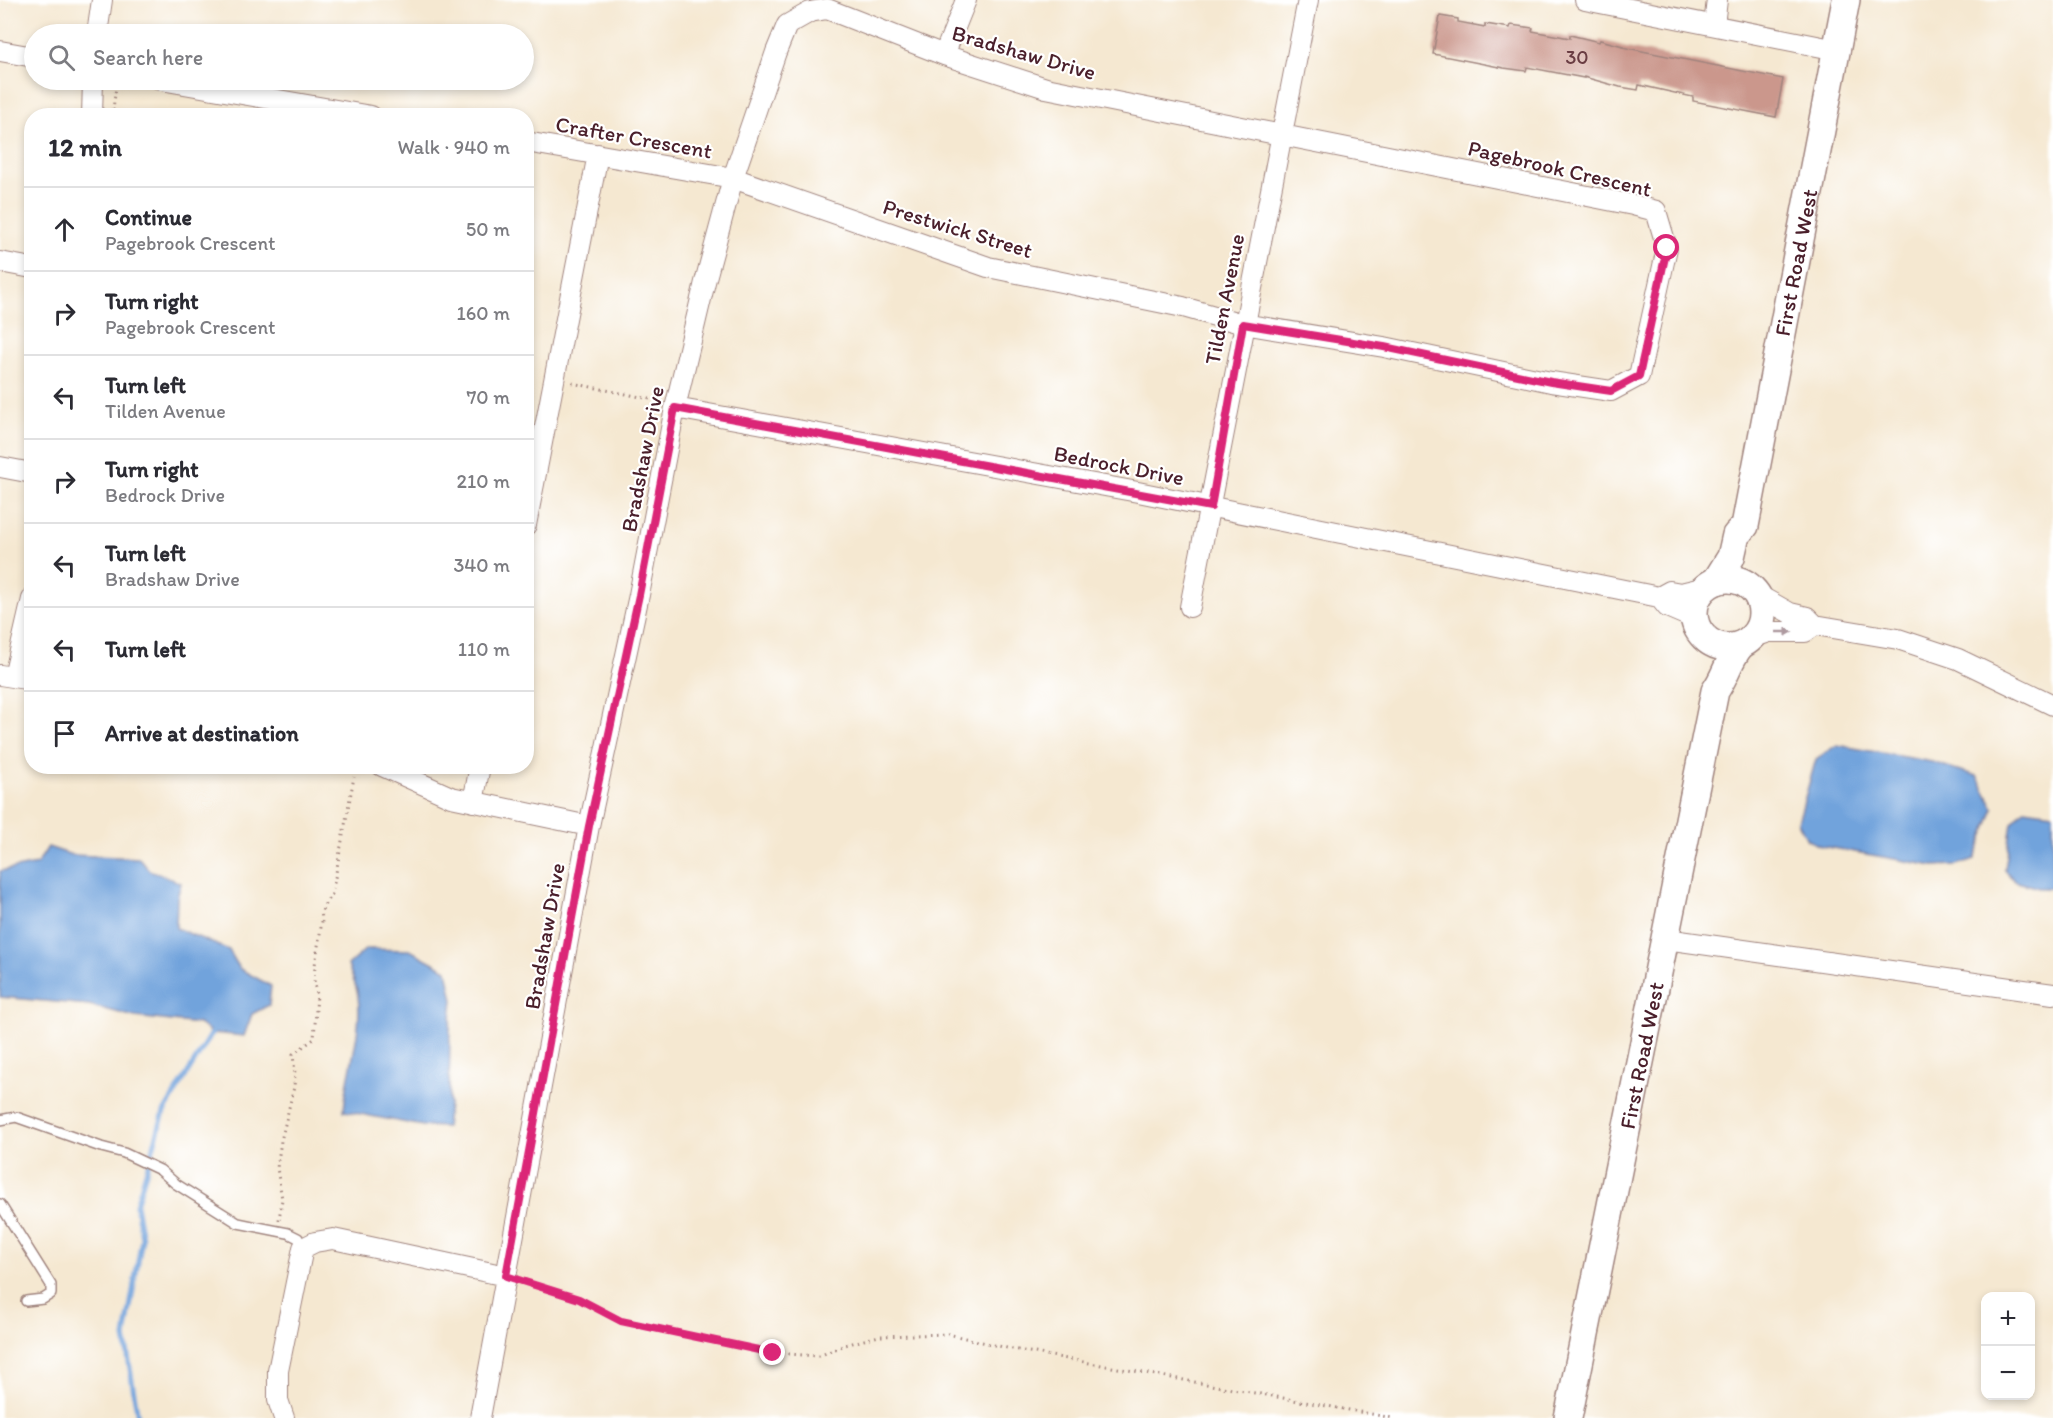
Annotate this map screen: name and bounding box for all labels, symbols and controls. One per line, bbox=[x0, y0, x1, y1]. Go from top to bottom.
street label: Bradshaw Drive bbox=[949, 19, 1099, 86]
search box bbox=[24, 24, 534, 90]
icon: search bbox=[45, 41, 78, 74]
text: Search here bbox=[93, 44, 203, 71]
house number: 30 bbox=[1565, 45, 1589, 69]
street label: Crafter Crescent bbox=[553, 110, 714, 165]
text: 12 min bbox=[48, 131, 122, 163]
street label: Pagebrook Crescent bbox=[1465, 134, 1654, 203]
text: Walk · 940 m bbox=[397, 135, 510, 159]
street label: First Road West bbox=[1769, 187, 1823, 338]
street label: Prestwick Street bbox=[880, 193, 1036, 264]
text: Continue bbox=[105, 204, 192, 231]
icon: ahead bbox=[48, 213, 81, 246]
text: 50 m bbox=[466, 217, 510, 241]
text: Pagebrook Crescent bbox=[105, 231, 276, 255]
street label: Tilden Avenue bbox=[1199, 231, 1250, 367]
route start bbox=[1653, 234, 1679, 260]
text: Turn right bbox=[105, 288, 199, 315]
icon: right bbox=[48, 297, 81, 330]
text: 160 m bbox=[457, 301, 510, 325]
text: Pagebrook Crescent bbox=[105, 315, 276, 339]
text: Turn left bbox=[105, 372, 186, 399]
icon: left bbox=[48, 381, 81, 414]
street label: Bradshaw Drive bbox=[615, 384, 670, 534]
text: 70 m bbox=[466, 385, 510, 409]
text: Tilden Avenue bbox=[105, 399, 226, 423]
street label: Bedrock Drive bbox=[1051, 440, 1186, 491]
text: Turn right bbox=[105, 456, 199, 483]
icon: right bbox=[48, 465, 81, 498]
text: 210 m bbox=[457, 469, 510, 493]
text: Bedrock Drive bbox=[105, 483, 225, 507]
text: Turn left bbox=[105, 540, 186, 567]
icon: left bbox=[48, 549, 81, 582]
text: 340 m bbox=[453, 553, 510, 577]
text: Bradshaw Drive bbox=[105, 567, 240, 591]
one-way arrow bbox=[1774, 627, 1793, 637]
icon: left bbox=[48, 633, 81, 666]
text: Turn left bbox=[105, 636, 186, 663]
text: 110 m bbox=[458, 637, 510, 661]
icon: arrive bbox=[48, 717, 81, 750]
text: Arrive at destination bbox=[105, 720, 299, 747]
street label: Bradshaw Drive bbox=[518, 861, 571, 1011]
street label: First Road West bbox=[1614, 980, 1670, 1131]
map controls bbox=[1981, 1292, 2035, 1400]
button: + bbox=[1981, 1292, 2035, 1346]
route end bbox=[759, 1339, 785, 1365]
button: − bbox=[1981, 1346, 2035, 1400]

